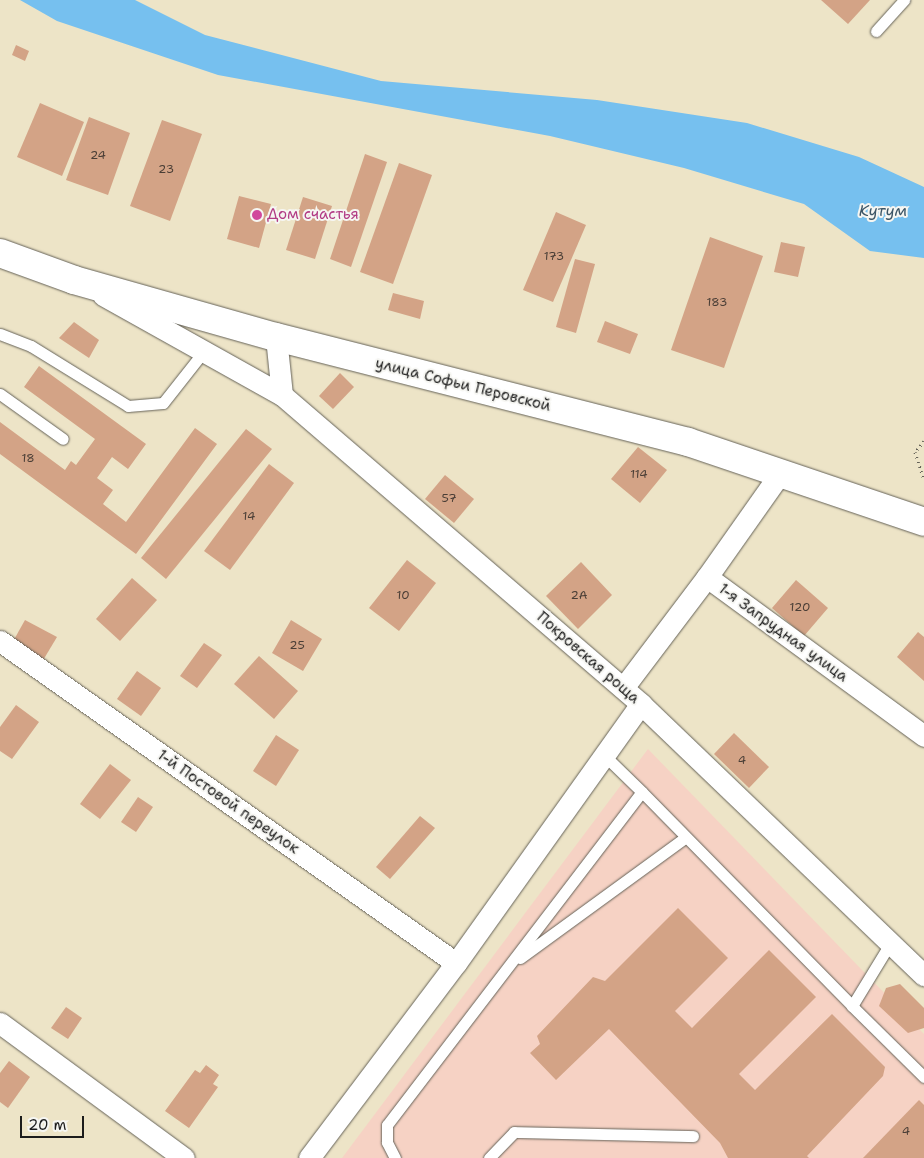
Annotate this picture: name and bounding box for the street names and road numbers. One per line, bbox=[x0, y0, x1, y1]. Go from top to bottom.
street label: улица Софьи Перовской bbox=[373, 354, 553, 416]
street label: 1-я Запрудная улица bbox=[715, 580, 851, 686]
street label: Покровская роща bbox=[533, 608, 643, 708]
street label: 1-й Постовой переулок bbox=[154, 746, 302, 858]

